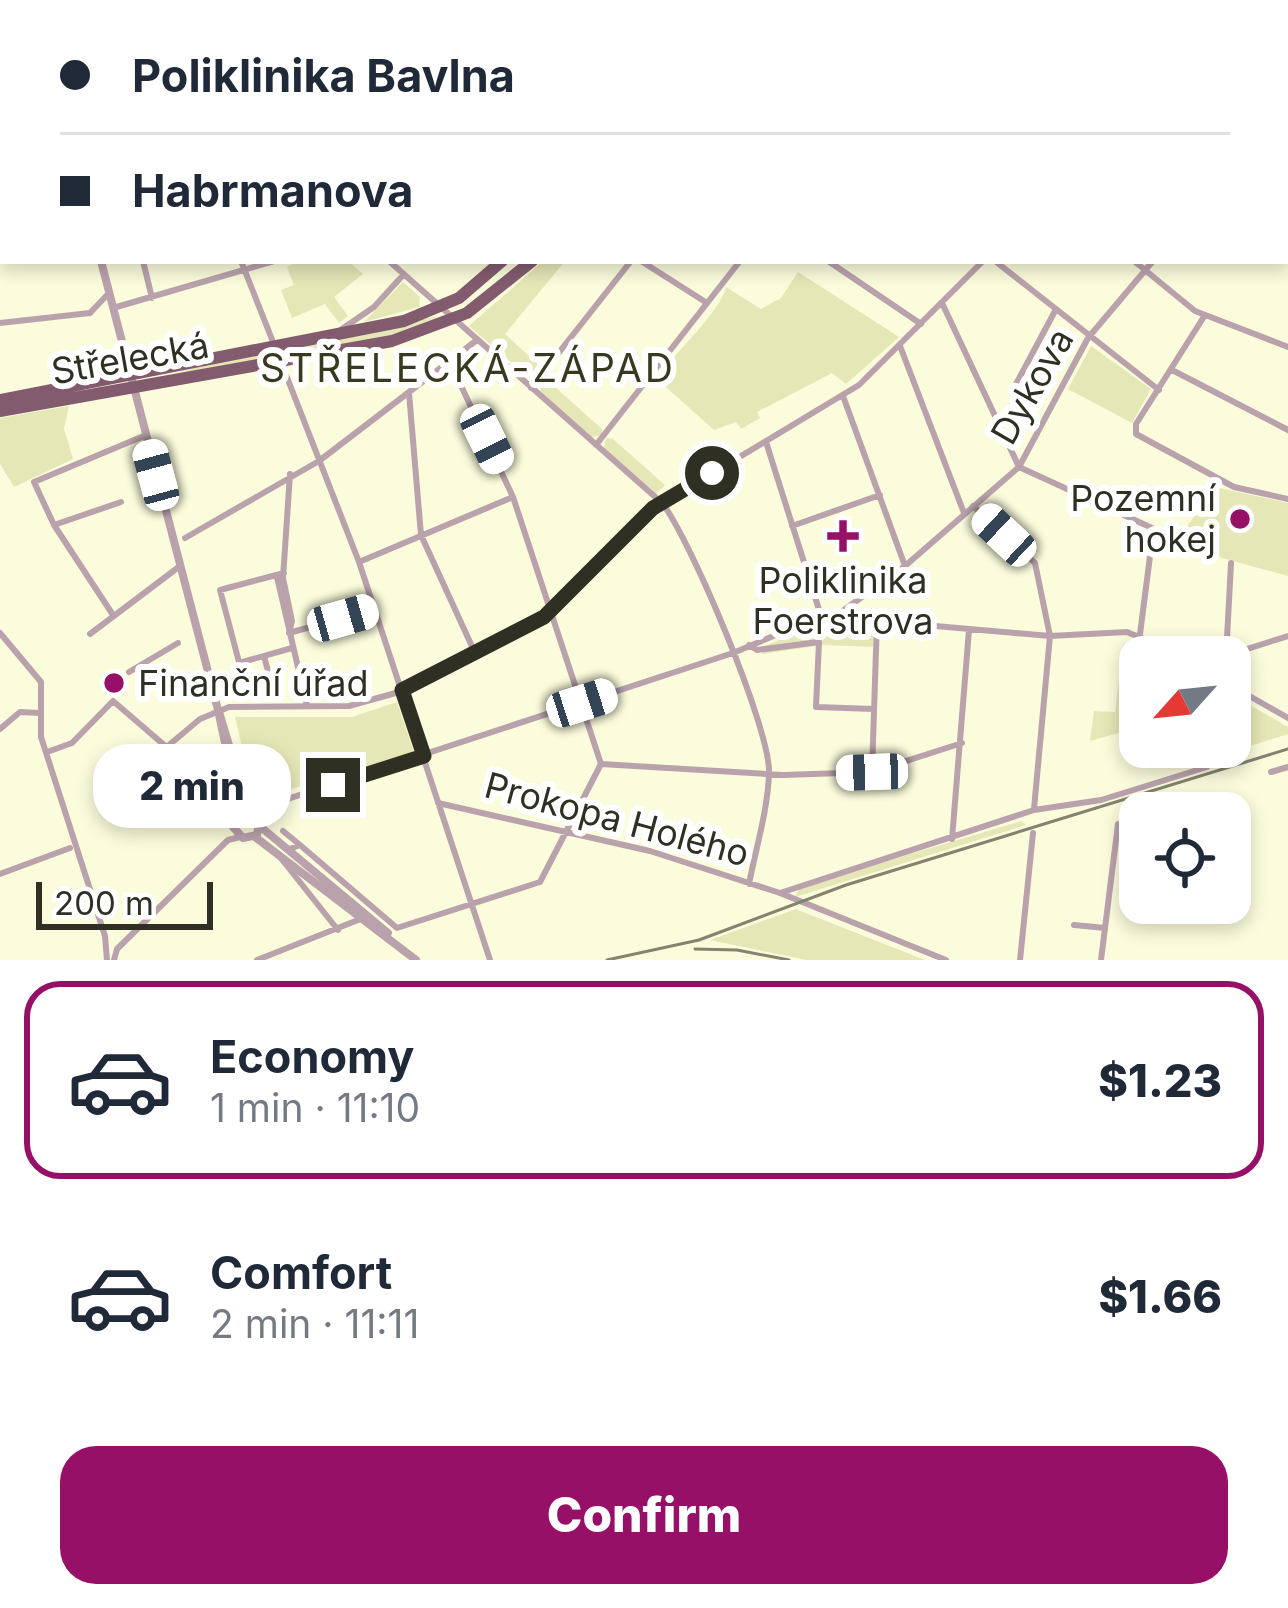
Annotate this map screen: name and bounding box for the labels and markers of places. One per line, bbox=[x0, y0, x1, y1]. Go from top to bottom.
place label: Pozemní hokej bbox=[1070, 476, 1216, 561]
marker: Pozemní hokej bbox=[1227, 506, 1253, 532]
marker: Poliklinika Foerstrova bbox=[827, 520, 859, 552]
place label: Poliklinika Foerstrova bbox=[753, 558, 933, 643]
place label: Finanční úřad bbox=[138, 661, 369, 705]
marker: Finanční úřad bbox=[101, 670, 127, 696]

